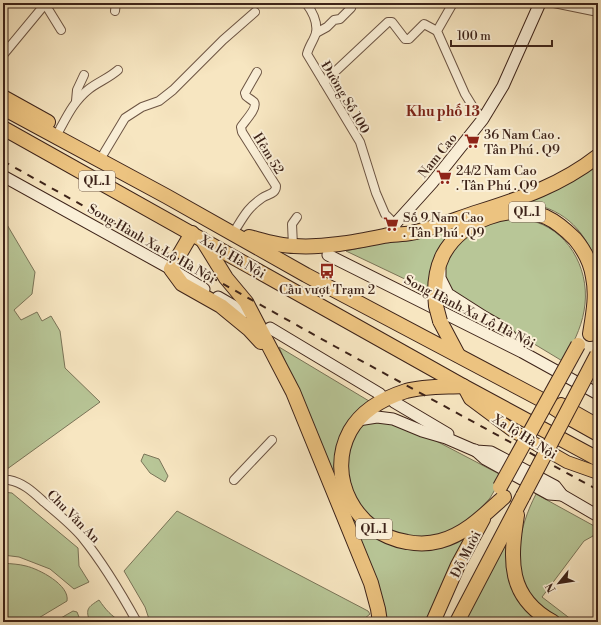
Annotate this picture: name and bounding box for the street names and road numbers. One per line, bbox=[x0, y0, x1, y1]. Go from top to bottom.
street label: Đường Số 100 bbox=[317, 58, 373, 137]
street label: Hẻm 52 bbox=[249, 130, 287, 177]
street label: Nam Cao bbox=[415, 130, 461, 181]
road number: QL.1 bbox=[79, 171, 115, 191]
street label: Song Hành Xa Lộ Hà Nội bbox=[85, 201, 218, 287]
road number: QL.1 bbox=[509, 202, 545, 222]
street label: Xa lộ Hà Nội bbox=[196, 231, 268, 282]
street label: Song Hành Xa Lộ Hà Nội bbox=[401, 272, 538, 352]
street label: Xa lộ Hà Nội bbox=[488, 410, 560, 463]
street label: Chu Văn An bbox=[43, 487, 103, 547]
road number: QL.1 bbox=[356, 519, 392, 539]
street label: Đỗ Mười bbox=[447, 528, 485, 581]

